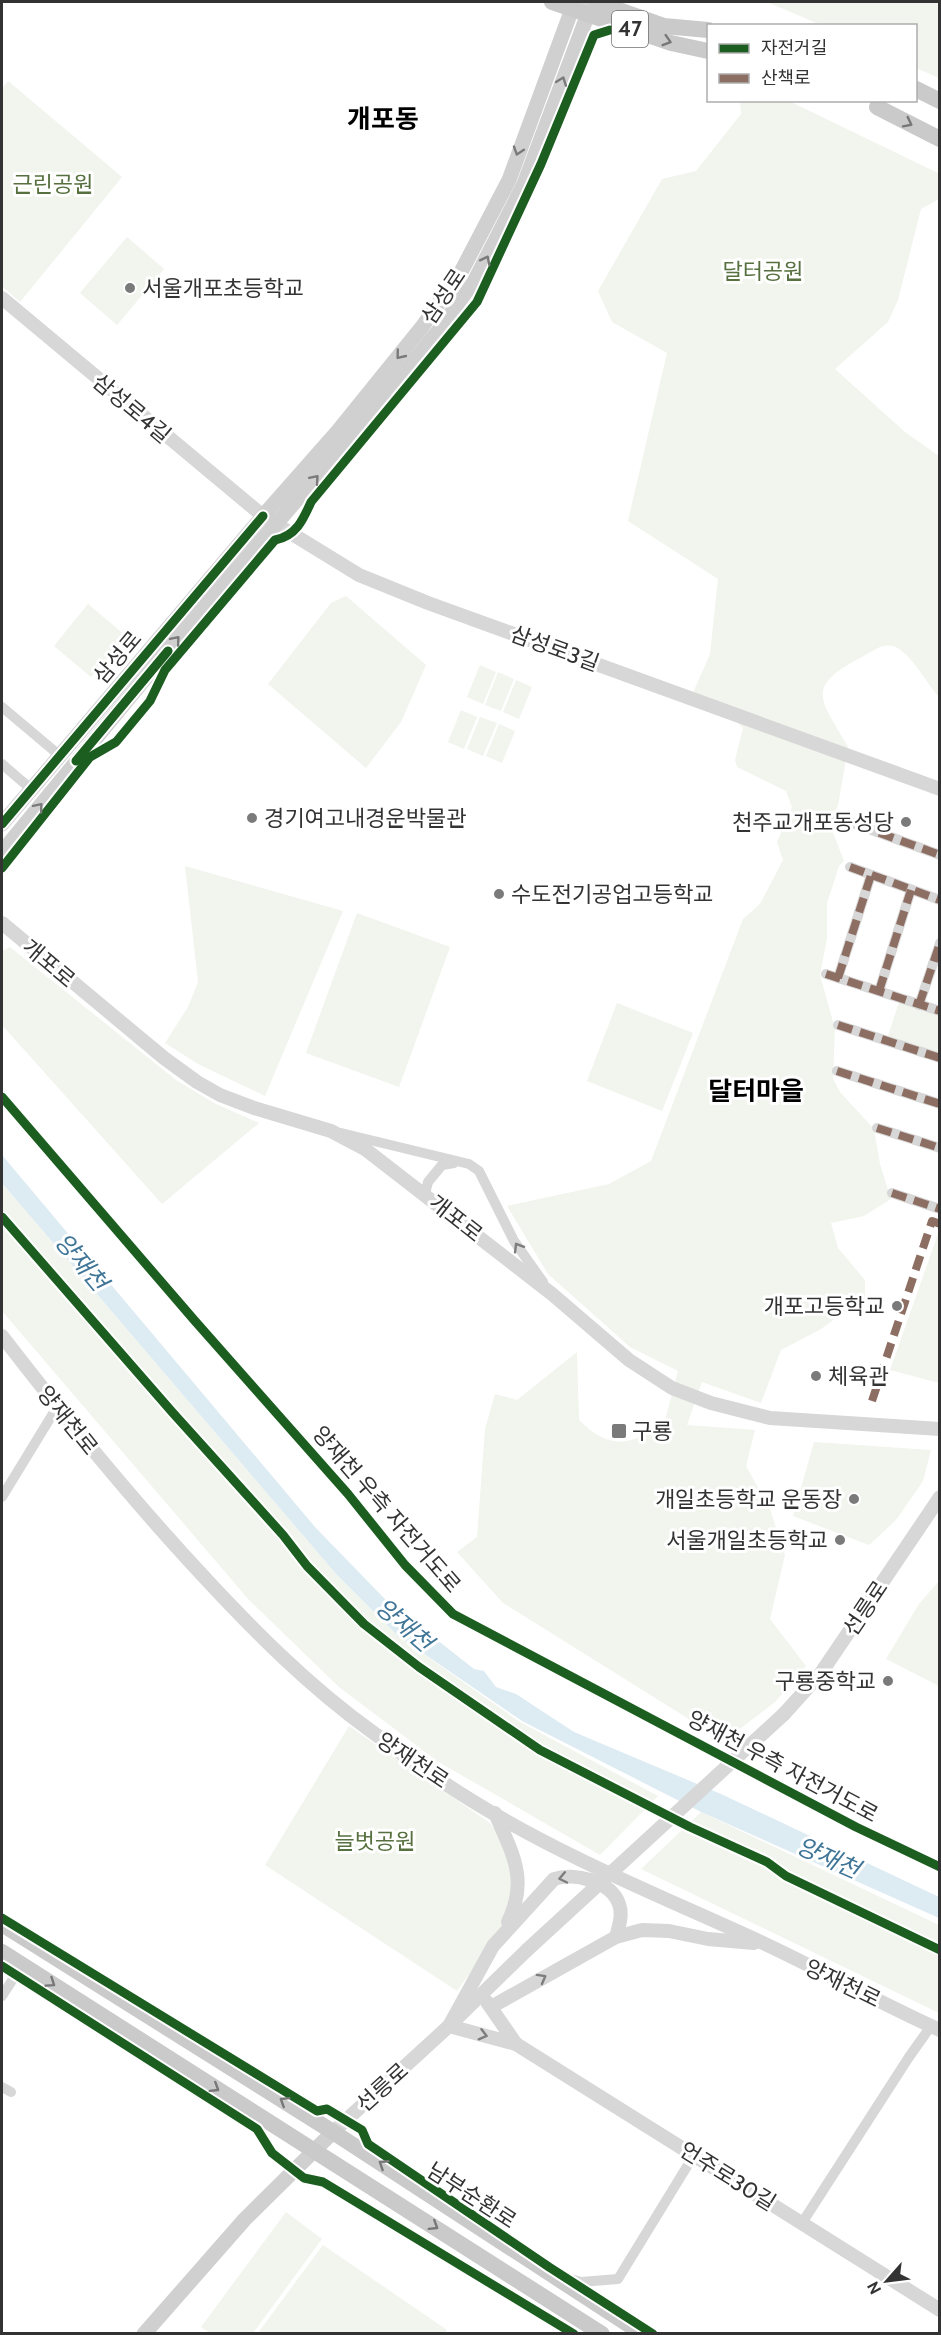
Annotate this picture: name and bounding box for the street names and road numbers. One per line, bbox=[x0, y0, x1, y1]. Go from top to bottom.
road number: 47 bbox=[612, 11, 648, 47]
street label: 삼성로 bbox=[415, 264, 472, 329]
street label: 삼성로4길 bbox=[87, 368, 176, 449]
street label: 삼성로3길 bbox=[507, 620, 603, 677]
street label: 삼성로 bbox=[88, 625, 147, 689]
street label: 개포로 bbox=[17, 934, 81, 993]
street label: 개포로 bbox=[423, 1189, 488, 1248]
street label: 양재천로 bbox=[32, 1380, 104, 1460]
street label: 양재천 우측 자전거도로 bbox=[307, 1420, 466, 1598]
street label: 선릉로 bbox=[837, 1576, 894, 1641]
street label: 양재천 우측 자전거도로 bbox=[683, 1705, 883, 1828]
street label: 양재천로 bbox=[372, 1727, 454, 1794]
street label: 양재천로 bbox=[800, 1954, 885, 2013]
street label: 선릉로 bbox=[351, 2057, 414, 2118]
street label: 언주로30길 bbox=[675, 2136, 781, 2217]
street label: 남부순환로 bbox=[422, 2157, 522, 2234]

